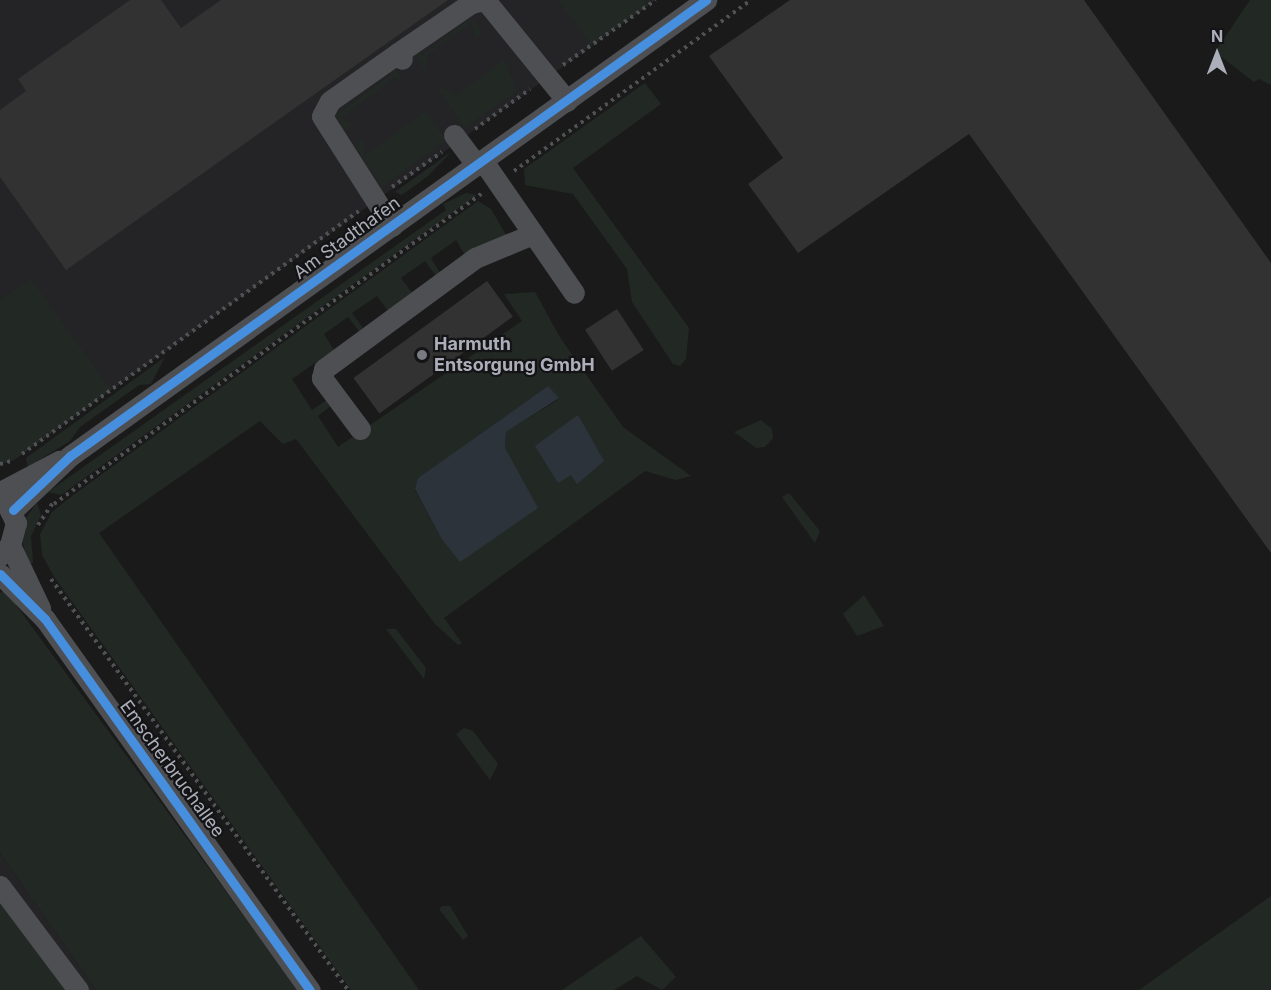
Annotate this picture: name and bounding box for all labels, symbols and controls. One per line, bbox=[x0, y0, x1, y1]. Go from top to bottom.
north arrow bbox=[1187, 24, 1247, 84]
text: N bbox=[1211, 26, 1223, 46]
street label: Am Stadthafen bbox=[290, 192, 404, 284]
place label: Harmuth Entsorgung GmbH bbox=[434, 334, 595, 376]
marker: Harmuth Entsorgung GmbH bbox=[415, 348, 429, 362]
street label: Emscherbruchallee bbox=[115, 696, 229, 842]

